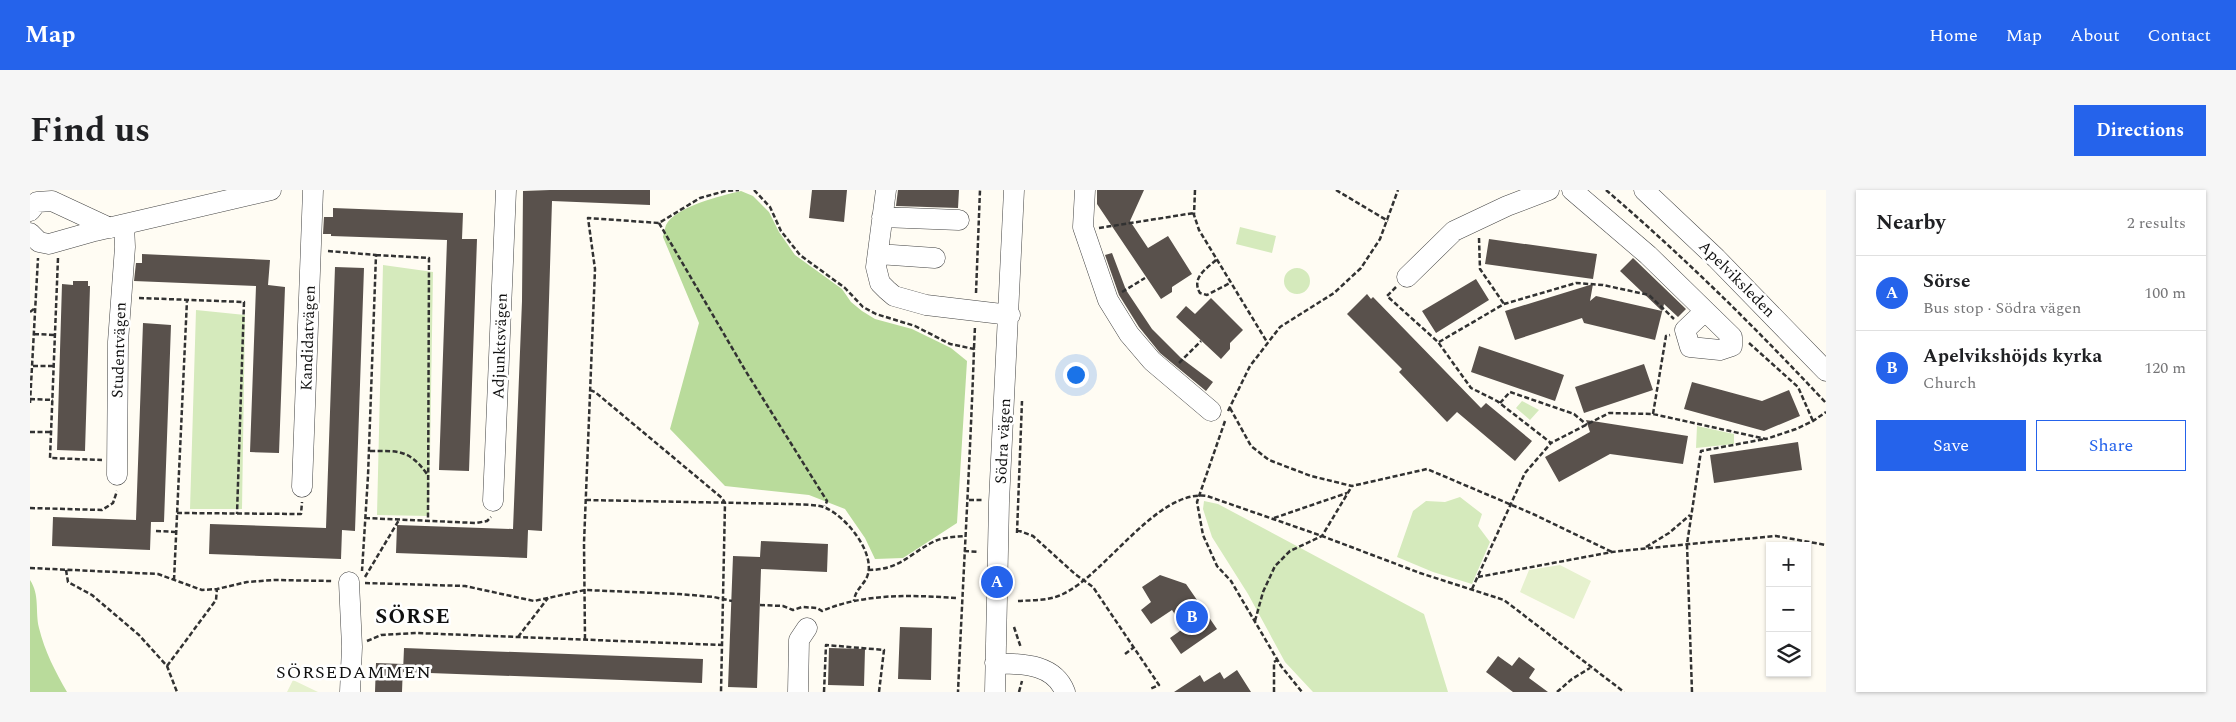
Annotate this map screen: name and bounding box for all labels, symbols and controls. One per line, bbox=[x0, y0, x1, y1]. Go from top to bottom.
text: Map bbox=[25, 17, 75, 53]
text: Home bbox=[1929, 22, 1978, 49]
text: Map bbox=[2006, 22, 2042, 49]
text: About bbox=[2070, 22, 2120, 49]
text: Contact bbox=[2148, 22, 2211, 49]
text: Find us bbox=[30, 104, 150, 157]
button: Directions bbox=[2074, 105, 2206, 156]
text: Nearby bbox=[1876, 207, 1946, 239]
text: 2 results bbox=[2127, 211, 2186, 235]
street label: Apelviksleden bbox=[1693, 235, 1781, 323]
text: Sörse bbox=[1923, 267, 1970, 296]
text: A bbox=[1886, 281, 1898, 305]
text: 100 m bbox=[2144, 281, 2186, 305]
street label: Kandidatvägen bbox=[294, 285, 322, 391]
street label: Adjunktsvägen bbox=[486, 293, 514, 399]
text: Bus stop · Södra vägen bbox=[1923, 296, 2081, 320]
street label: Studentvägen bbox=[105, 302, 133, 398]
text: Apelvikshöjds kyrka bbox=[1923, 342, 2102, 371]
text: B bbox=[1886, 356, 1898, 380]
text: 120 m bbox=[2144, 356, 2186, 380]
your location bbox=[1063, 362, 1089, 388]
text: Church bbox=[1923, 371, 1976, 395]
street label: Södra vägen bbox=[989, 397, 1017, 485]
button: Save bbox=[1876, 420, 2026, 471]
button: Share bbox=[2036, 420, 2186, 471]
map controls bbox=[1766, 542, 1811, 677]
button: + bbox=[1766, 542, 1811, 587]
pin: A bbox=[981, 563, 1013, 601]
button: − bbox=[1766, 587, 1811, 632]
pin: B bbox=[1176, 598, 1208, 636]
district label: SÖRSE bbox=[375, 601, 451, 633]
button: layers bbox=[1766, 632, 1811, 677]
district label: SÖRSEDAMMEN bbox=[276, 659, 432, 686]

